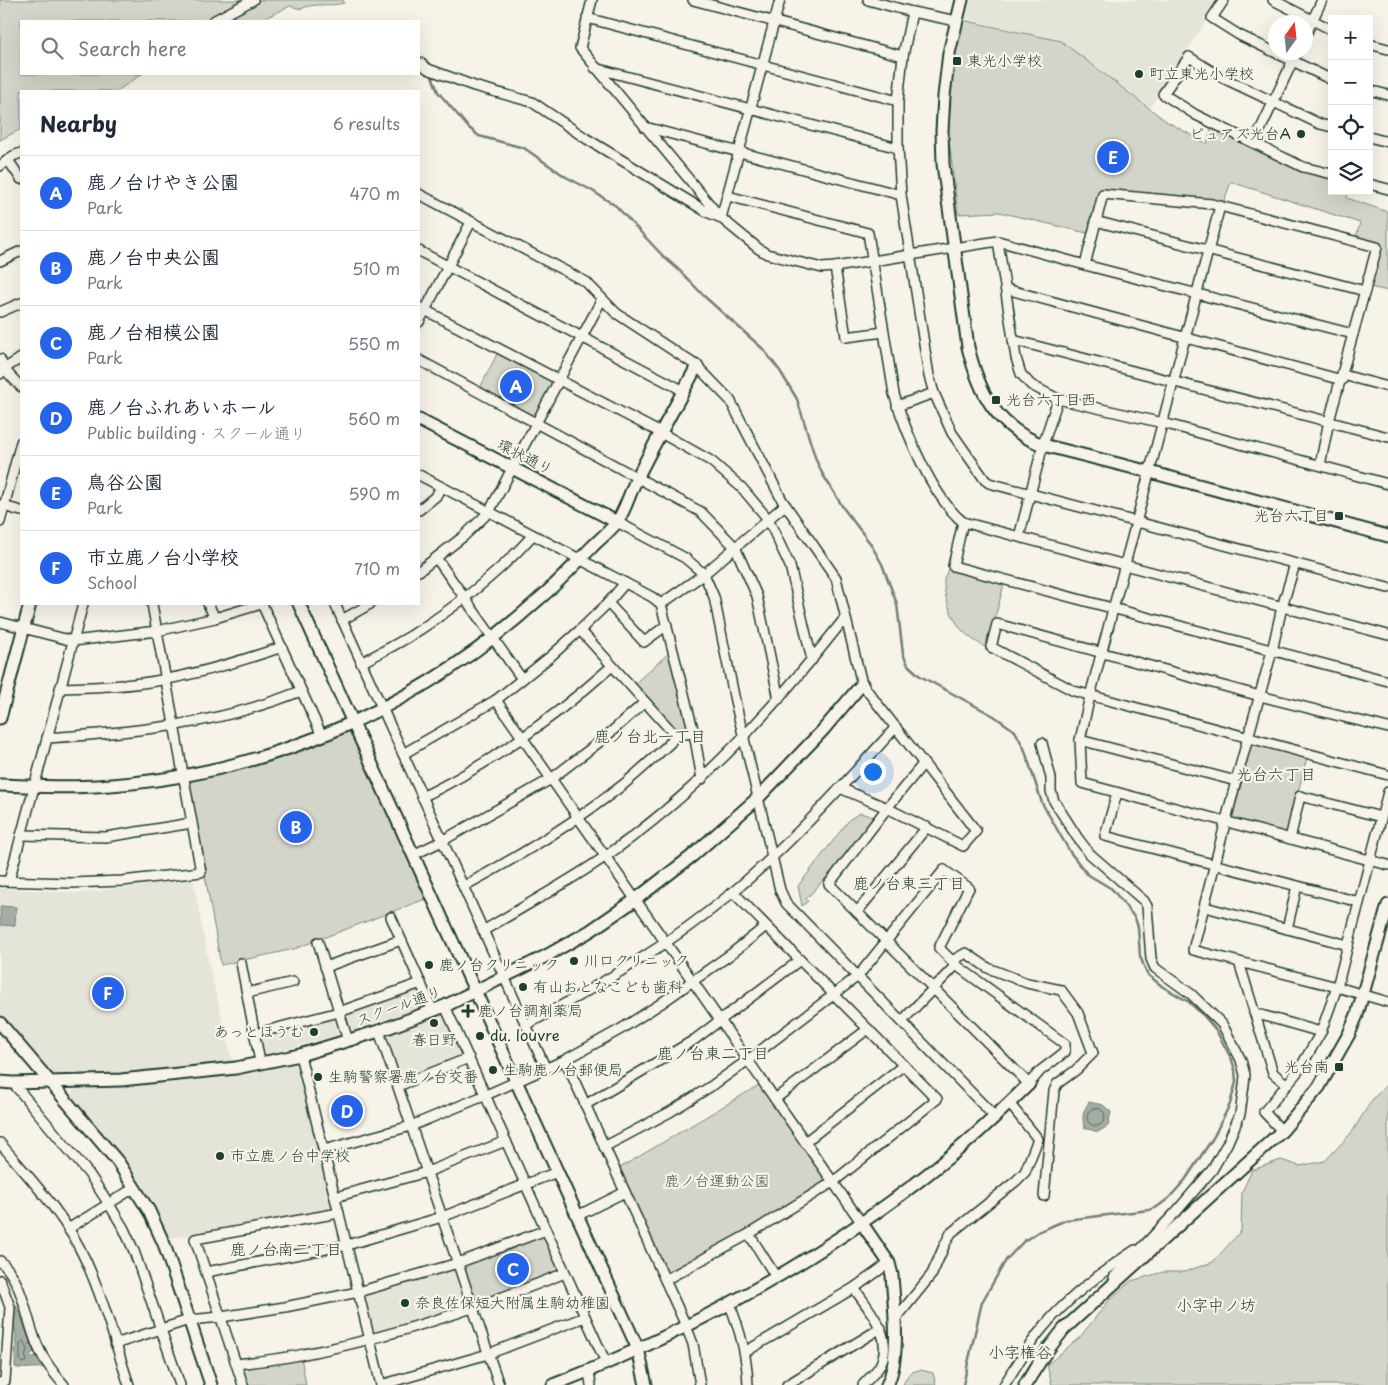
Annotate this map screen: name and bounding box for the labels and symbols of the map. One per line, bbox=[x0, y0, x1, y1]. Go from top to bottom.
north arrow bbox=[1268, 15, 1313, 60]
place label: 東光小学校 bbox=[967, 48, 1042, 71]
marker: 東光小学校 bbox=[951, 55, 963, 67]
place label: 町立東光小学校 bbox=[1149, 61, 1254, 84]
marker: 町立東光小学校 bbox=[1133, 68, 1145, 80]
place label: ピュアズ光台A bbox=[1190, 121, 1291, 144]
marker: ピュアズ光台A bbox=[1295, 128, 1307, 140]
pin: E bbox=[1097, 138, 1129, 176]
pin: A bbox=[500, 367, 532, 405]
place label: 光台六丁目西 bbox=[1006, 387, 1096, 410]
marker: 光台六丁目西 bbox=[990, 394, 1002, 406]
street label: 環状通り bbox=[494, 432, 558, 480]
place label: 光台六丁目 bbox=[1254, 503, 1329, 526]
marker: 光台六丁目 bbox=[1333, 510, 1345, 522]
district label: 鹿ノ台北一丁目 bbox=[594, 723, 706, 747]
your location bbox=[860, 759, 886, 785]
district label: 光台六丁目 bbox=[1236, 761, 1316, 785]
pin: B bbox=[280, 808, 312, 846]
district label: 鹿ノ台東三丁目 bbox=[853, 870, 965, 894]
place label: 川口クリニック bbox=[584, 948, 689, 971]
place label: 鹿ノ台クリニック bbox=[439, 952, 559, 975]
marker: 川口クリニック bbox=[568, 955, 580, 967]
marker: 鹿ノ台クリニック bbox=[423, 959, 435, 971]
pin: F bbox=[92, 974, 124, 1012]
place label: 有山おとなこども歯科 bbox=[533, 974, 683, 997]
street label: スクール通り bbox=[353, 979, 444, 1031]
marker: 有山おとなこども歯科 bbox=[517, 981, 529, 993]
place label: 鹿ノ台調剤薬局 bbox=[478, 998, 583, 1021]
marker: 鹿ノ台調剤薬局 bbox=[462, 1005, 474, 1017]
marker: 春日野 bbox=[428, 1017, 440, 1029]
place label: あっとほうむ bbox=[214, 1019, 304, 1042]
place label: du. louvre bbox=[490, 1023, 560, 1046]
marker: あっとほうむ bbox=[308, 1026, 320, 1038]
place label: 春日野 bbox=[411, 1027, 457, 1050]
marker: du. louvre bbox=[474, 1030, 486, 1042]
district label: 鹿ノ台東二丁目 bbox=[657, 1040, 769, 1064]
place label: 光台南 bbox=[1284, 1054, 1329, 1077]
place label: 生駒鹿ノ台郵便局 bbox=[503, 1057, 623, 1080]
marker: 光台南 bbox=[1333, 1061, 1345, 1073]
place label: 生駒警察署鹿ノ台交番 bbox=[328, 1064, 478, 1087]
marker: 生駒鹿ノ台郵便局 bbox=[487, 1064, 499, 1076]
marker: 生駒警察署鹿ノ台交番 bbox=[312, 1071, 324, 1083]
pin: D bbox=[331, 1092, 363, 1130]
place label: 市立鹿ノ台中学校 bbox=[230, 1143, 350, 1166]
marker: 市立鹿ノ台中学校 bbox=[214, 1150, 226, 1162]
park label: 鹿ノ台運動公園 bbox=[664, 1168, 770, 1191]
district label: 鹿ノ台南二丁目 bbox=[230, 1236, 342, 1260]
pin: C bbox=[497, 1250, 529, 1288]
place label: 奈良佐保短大附属生駒幼稚園 bbox=[415, 1290, 610, 1313]
district label: 小字中ノ坊 bbox=[1176, 1292, 1256, 1316]
marker: 奈良佐保短大附属生駒幼稚園 bbox=[399, 1297, 411, 1309]
district label: 小字権谷 bbox=[988, 1339, 1052, 1363]

